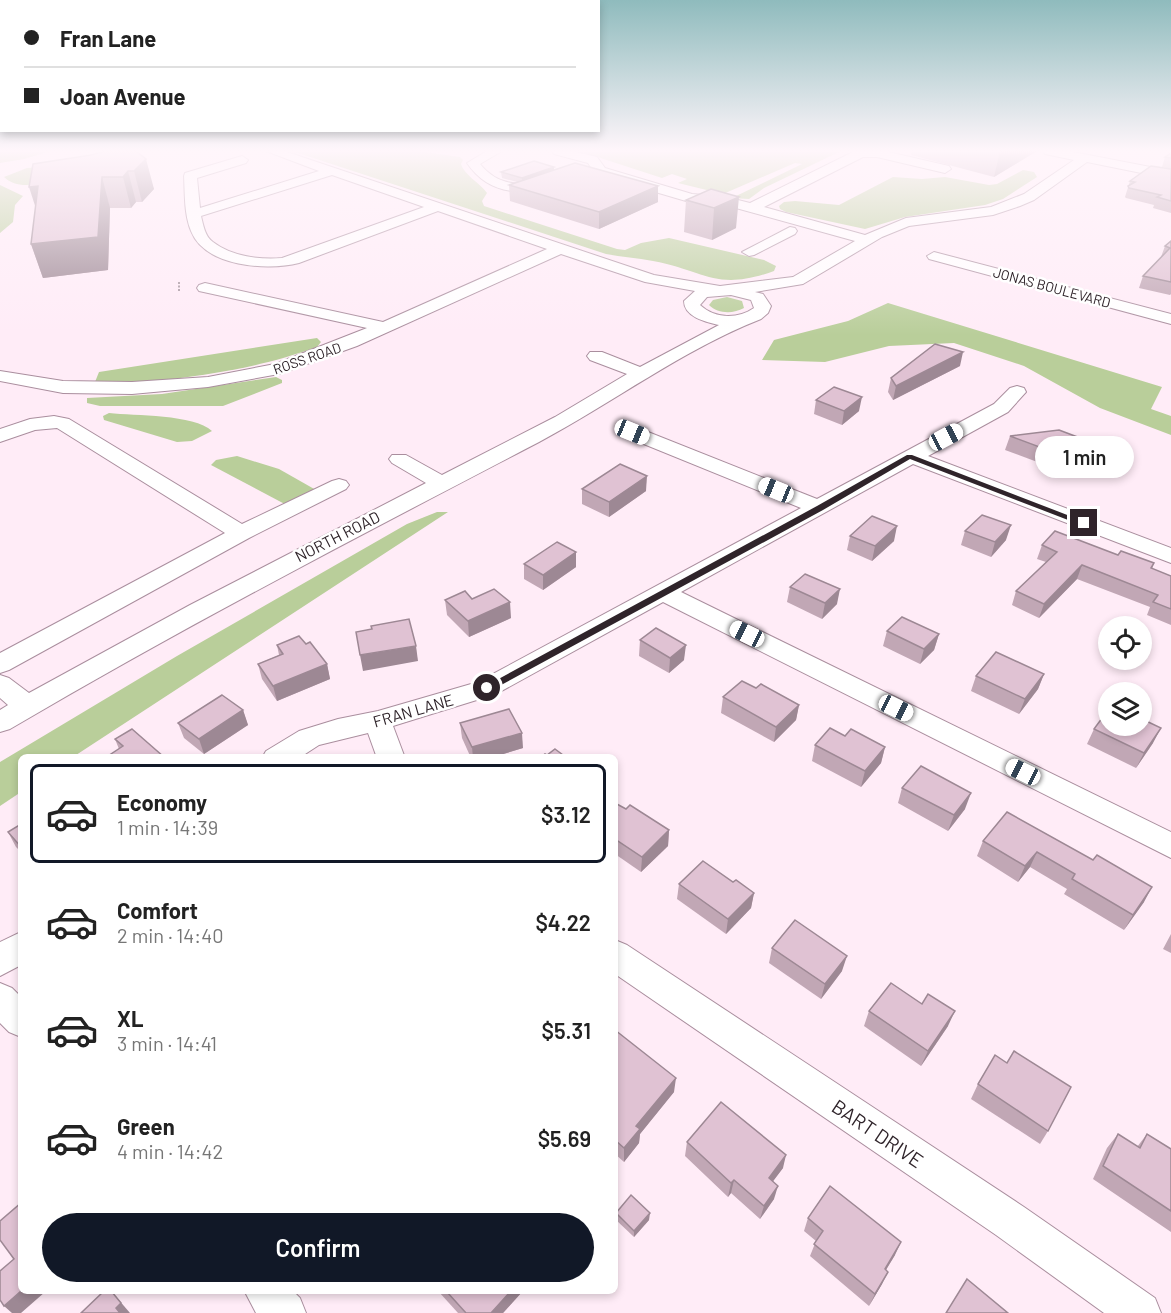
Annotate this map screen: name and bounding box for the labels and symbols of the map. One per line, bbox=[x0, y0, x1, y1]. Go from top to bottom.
street label: JONAS BOULEVARD bbox=[991, 263, 1113, 311]
street label: ROSS ROAD bbox=[271, 338, 343, 378]
car bbox=[612, 417, 652, 447]
car bbox=[926, 421, 966, 453]
callout: 1 min bbox=[1034, 436, 1134, 478]
car bbox=[756, 475, 796, 505]
street label: NORTH ROAD bbox=[291, 507, 383, 565]
route end bbox=[1070, 509, 1097, 536]
car bbox=[727, 618, 767, 650]
route start bbox=[473, 674, 500, 701]
street label: FRAN LANE bbox=[371, 689, 455, 731]
car bbox=[876, 692, 916, 724]
car bbox=[1003, 756, 1043, 788]
street label: BART DRIVE bbox=[828, 1094, 928, 1172]

